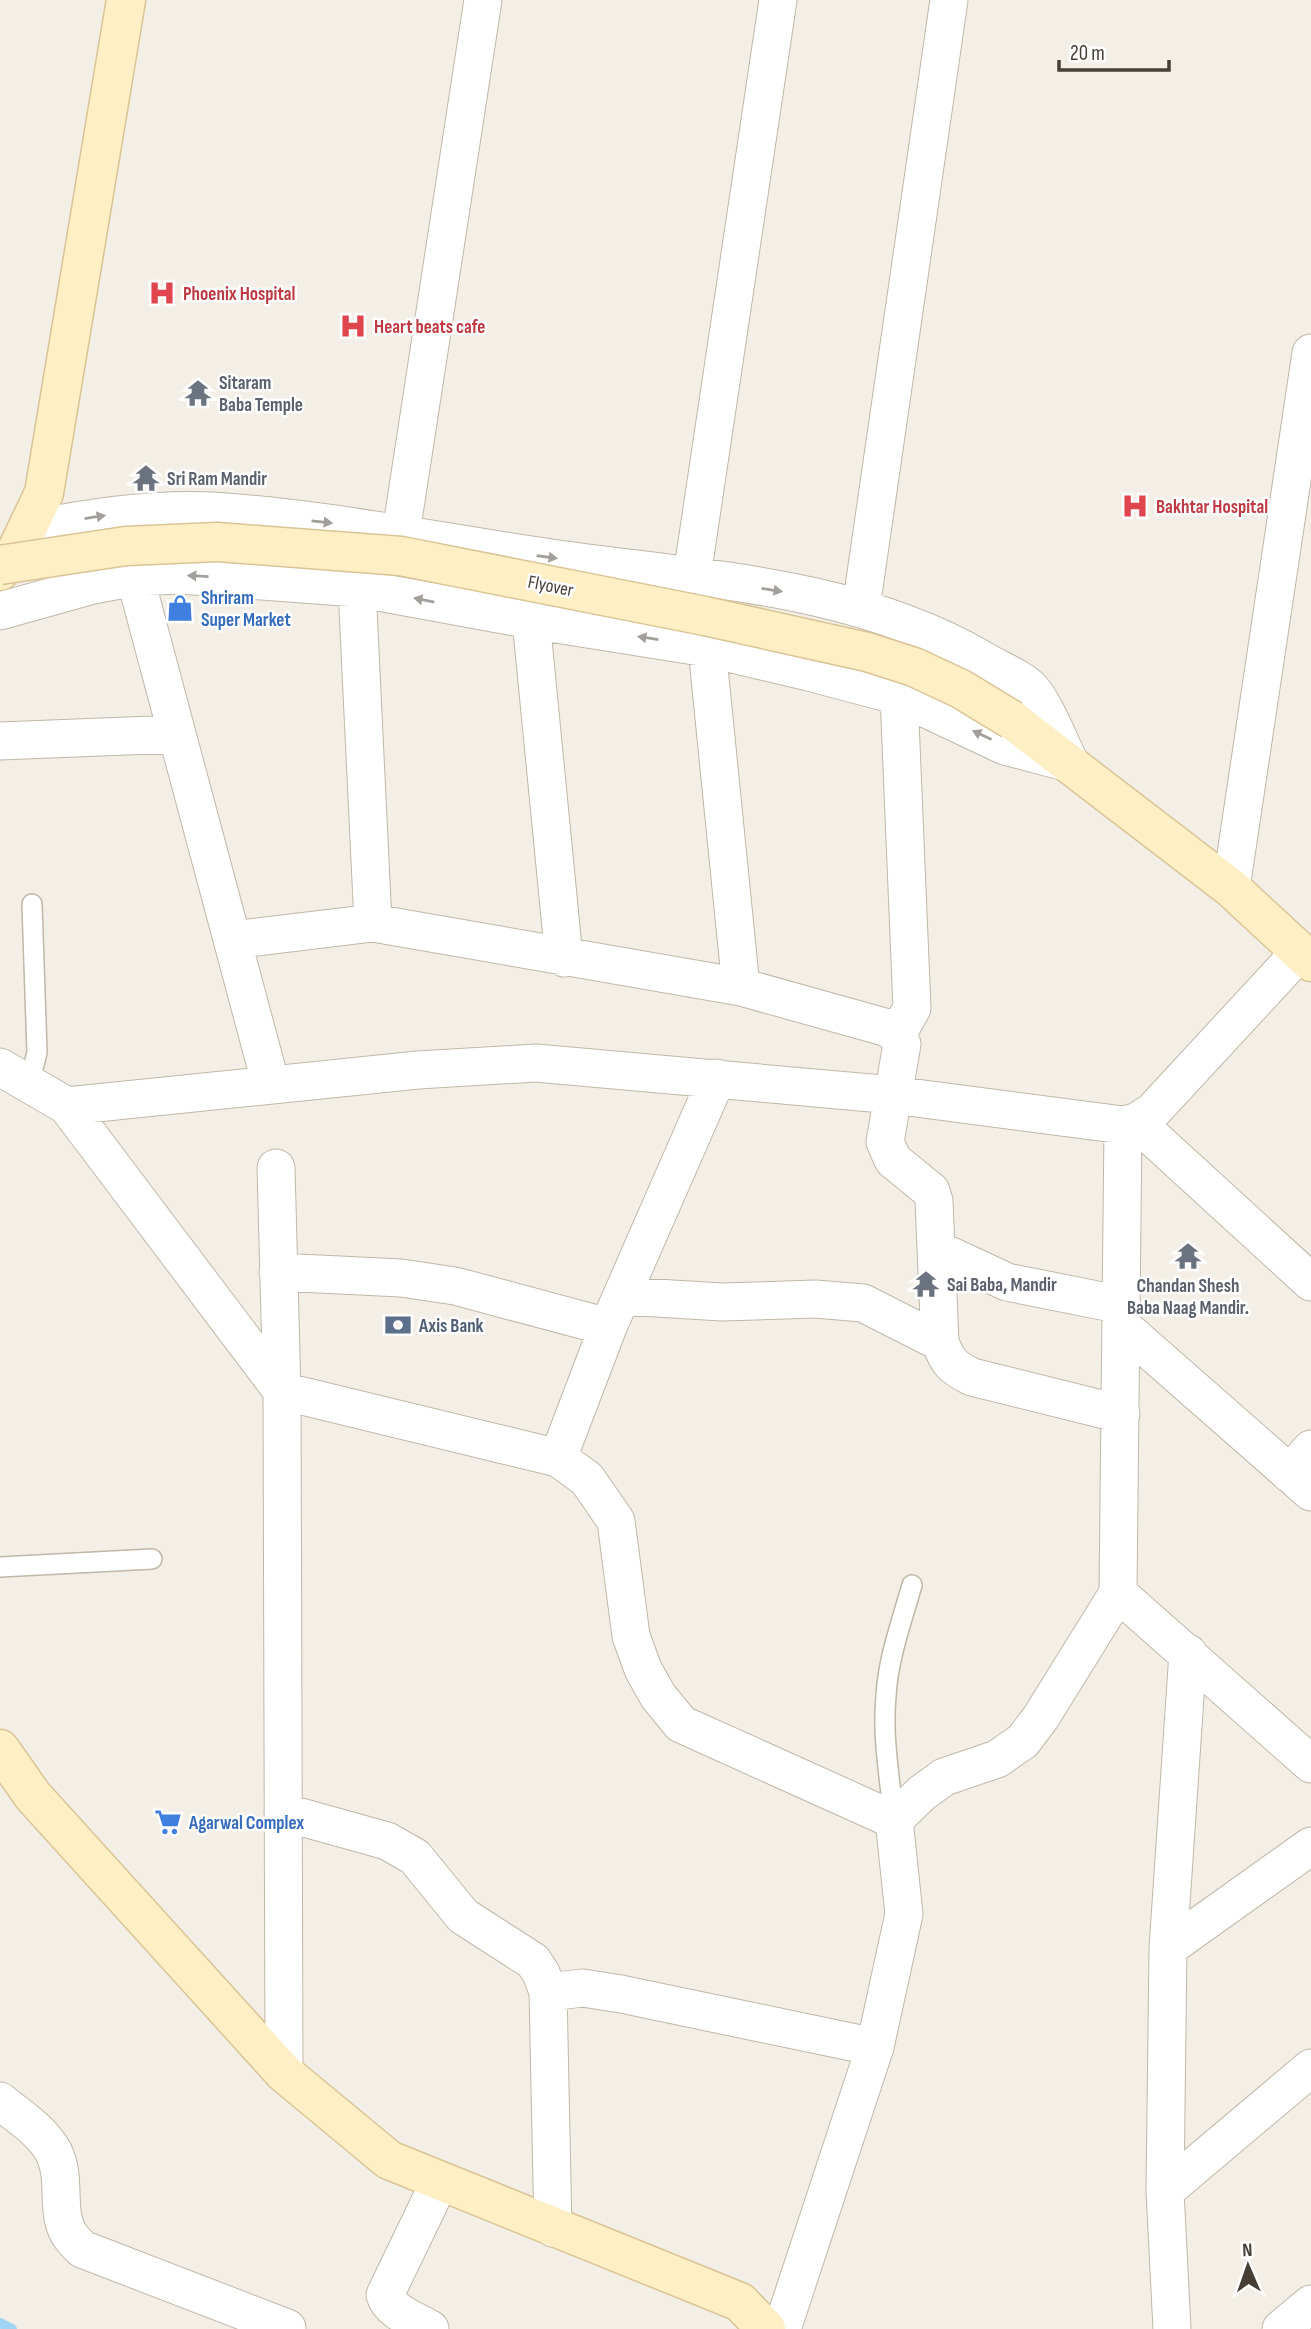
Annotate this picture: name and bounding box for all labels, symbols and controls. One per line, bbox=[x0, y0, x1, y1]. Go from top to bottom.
scale bar bbox=[1059, 28, 1169, 72]
text: 20 m bbox=[1070, 41, 1105, 66]
hospital icon: Phoenix Hospital bbox=[147, 278, 177, 308]
place label: Phoenix Hospital bbox=[183, 283, 295, 306]
hospital icon: Heart beats cafe bbox=[338, 311, 368, 341]
place label: Heart beats cafe bbox=[374, 316, 485, 339]
place label: Sitaram Baba Temple bbox=[219, 372, 303, 417]
temple icon: Sitaram Baba Temple bbox=[183, 378, 213, 408]
temple icon: Sri Ram Mandir bbox=[131, 463, 161, 493]
place label: Sri Ram Mandir bbox=[167, 468, 267, 491]
hospital icon: Bakhtar Hospital bbox=[1120, 491, 1150, 521]
place label: Bakhtar Hospital bbox=[1156, 496, 1268, 519]
one-way arrow bbox=[84, 511, 106, 522]
one-way arrow bbox=[311, 517, 333, 528]
one-way arrow bbox=[536, 552, 558, 563]
one-way arrow bbox=[186, 570, 208, 581]
street label: Flyover bbox=[526, 571, 576, 602]
one-way arrow bbox=[761, 585, 783, 596]
place label: Shriram Super Market bbox=[201, 587, 291, 632]
shop icon: Shriram Super Market bbox=[165, 593, 195, 623]
one-way arrow bbox=[412, 594, 434, 605]
one-way arrow bbox=[637, 632, 659, 643]
one-way arrow bbox=[972, 729, 992, 741]
temple icon: Chandan Shesh Baba Naag Mandir. bbox=[1173, 1241, 1203, 1271]
temple icon: Sai Baba, Mandir bbox=[911, 1269, 941, 1299]
place label: Sai Baba, Mandir bbox=[947, 1274, 1057, 1297]
place label: Chandan Shesh Baba Naag Mandir. bbox=[1127, 1275, 1249, 1320]
bank icon: Axis Bank bbox=[383, 1310, 413, 1340]
place label: Axis Bank bbox=[418, 1315, 484, 1338]
supermarket icon: Agarwal Complex bbox=[153, 1807, 183, 1837]
place label: Agarwal Complex bbox=[188, 1812, 304, 1835]
north arrow bbox=[1213, 2231, 1283, 2301]
text: N bbox=[1242, 2239, 1253, 2262]

